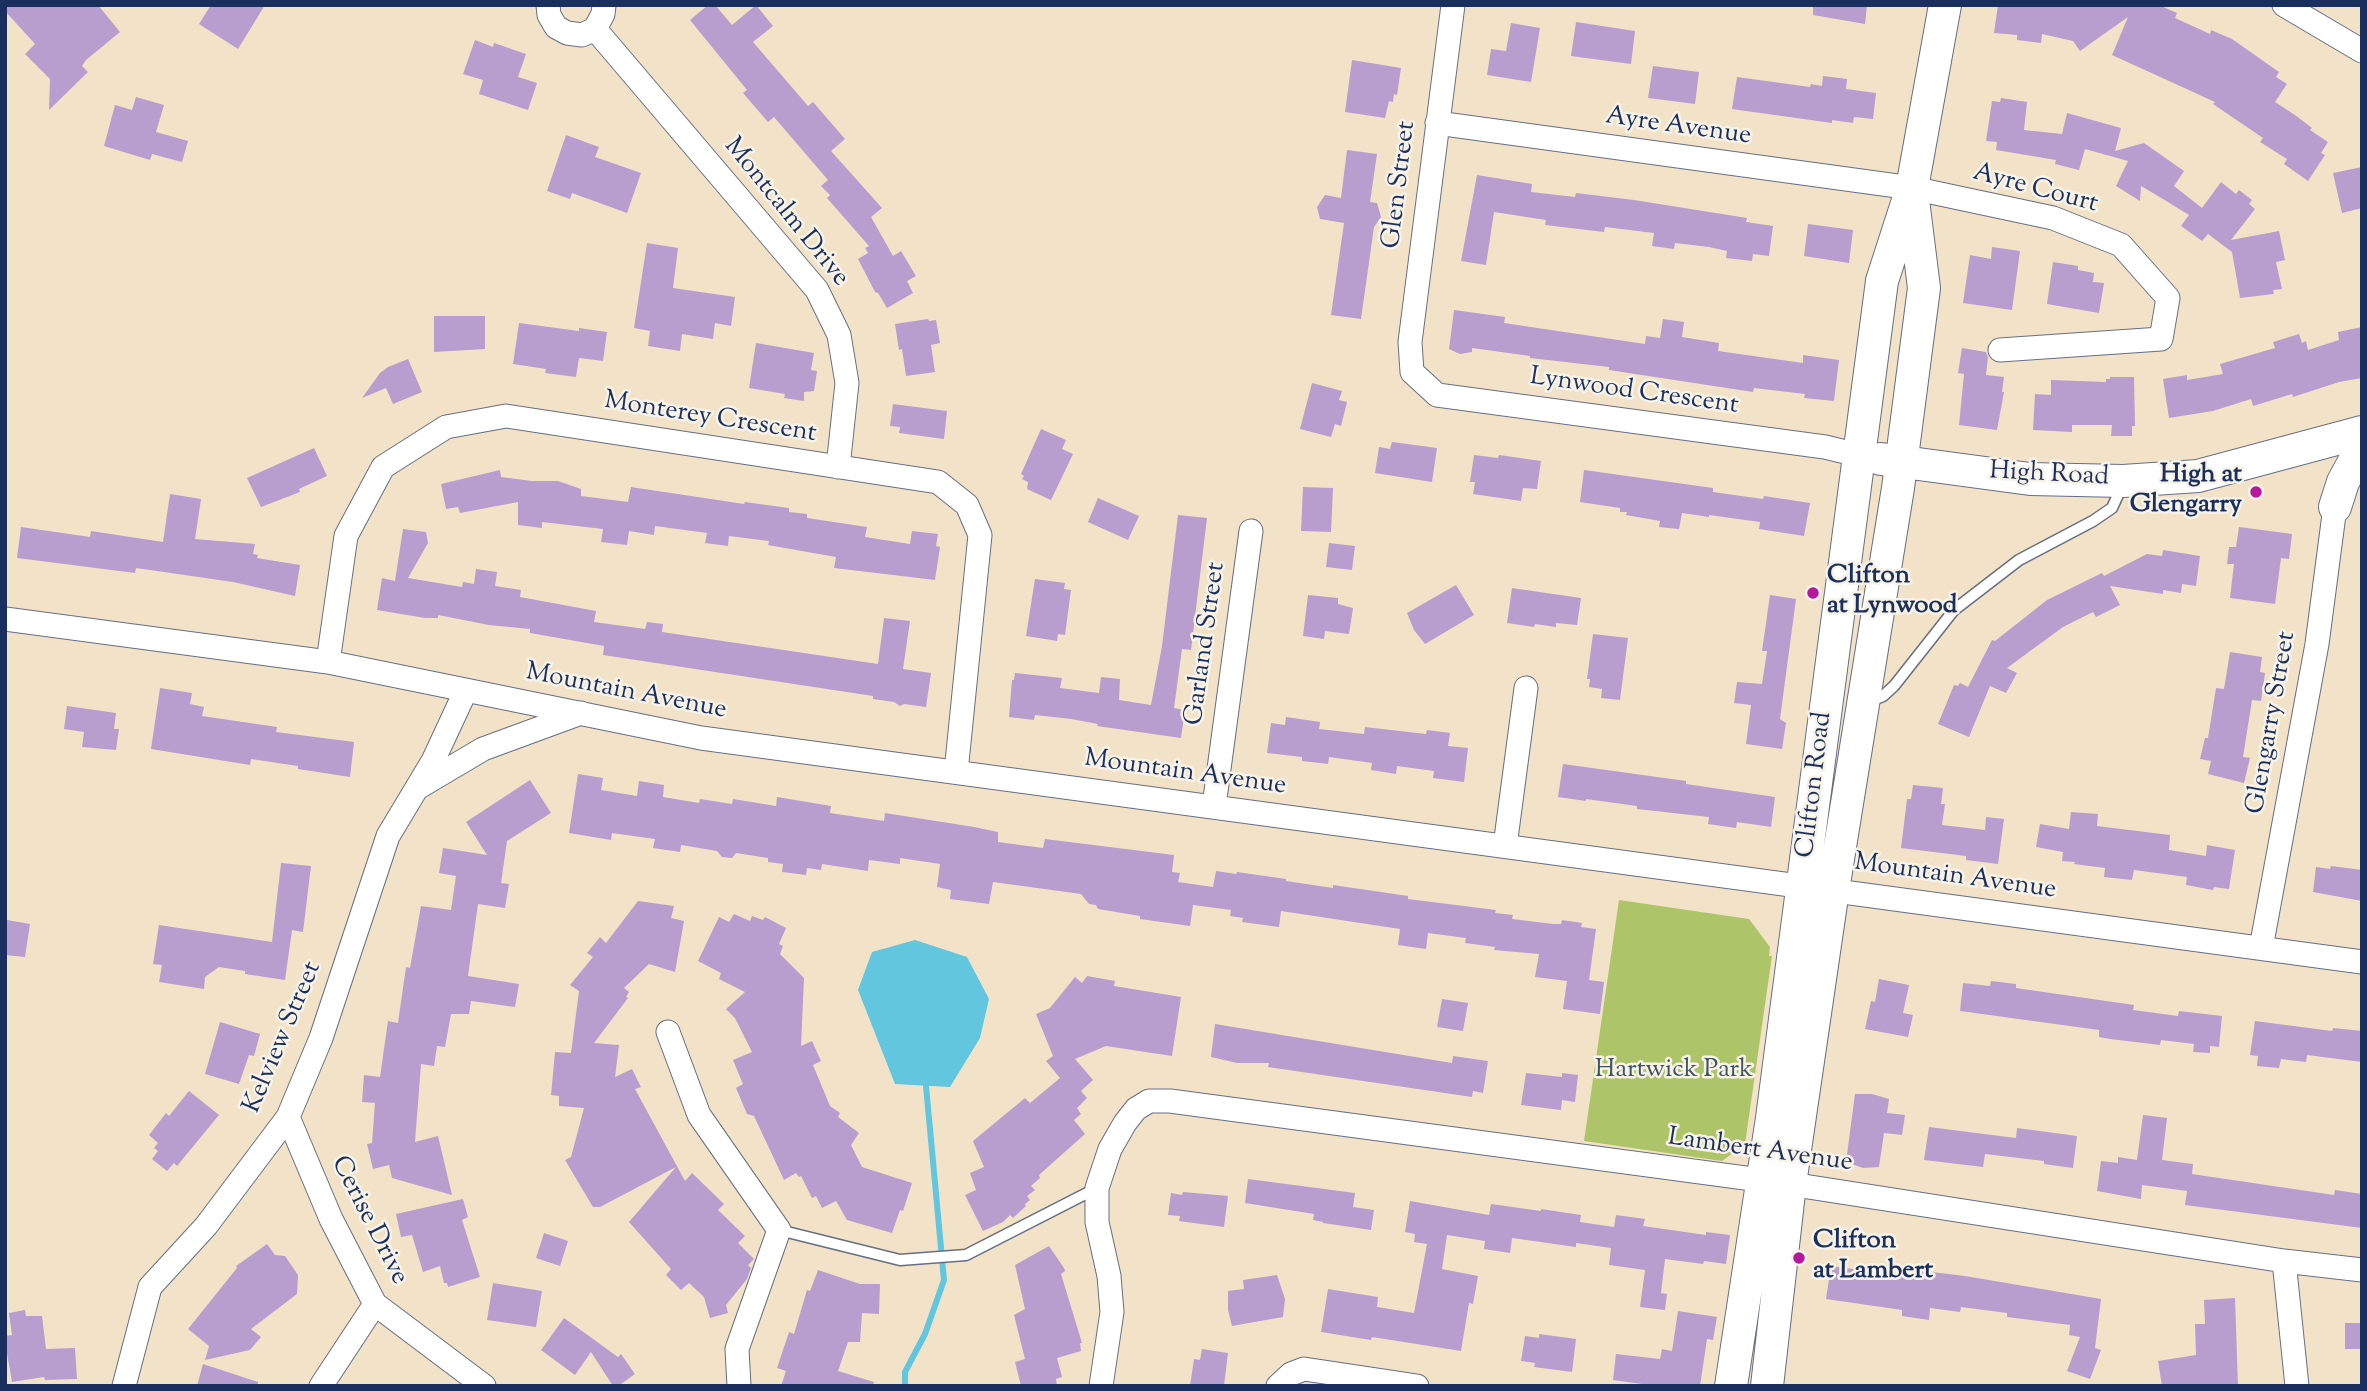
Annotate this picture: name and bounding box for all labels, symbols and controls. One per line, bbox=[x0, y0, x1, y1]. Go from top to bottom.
street label: Ayre Avenue bbox=[1603, 102, 1753, 154]
street label: Glen Street bbox=[1378, 119, 1424, 251]
street label: Montcalm Drive bbox=[716, 132, 854, 294]
street label: Ayre Court bbox=[1969, 158, 2101, 222]
street label: Lynwood Crescent bbox=[1528, 363, 1740, 423]
street label: Monterey Crescent bbox=[602, 387, 818, 451]
street label: High Road bbox=[1988, 457, 2110, 495]
place label: High at Glengarry bbox=[2130, 461, 2242, 522]
marker: High at Glengarry bbox=[2248, 484, 2264, 500]
street label: Garland Street bbox=[1180, 561, 1234, 727]
place label: Clifton at Lynwood bbox=[1827, 562, 1957, 624]
marker: Clifton at Lynwood bbox=[1805, 585, 1821, 601]
street label: Glengarry Street bbox=[2242, 629, 2304, 817]
street label: Mountain Avenue bbox=[523, 658, 729, 728]
street label: Clifton Road bbox=[1792, 710, 1840, 860]
street label: Mountain Avenue bbox=[1082, 744, 1288, 804]
street label: Mountain Avenue bbox=[1852, 848, 2058, 908]
street label: Kelview Street bbox=[238, 958, 330, 1118]
park label: Hartwick Park bbox=[1595, 1056, 1753, 1088]
street label: Lambert Avenue bbox=[1666, 1124, 1854, 1180]
street label: Cerise Drive bbox=[322, 1152, 414, 1290]
place label: Clifton at Lambert bbox=[1813, 1227, 1933, 1288]
marker: Clifton at Lambert bbox=[1791, 1250, 1807, 1266]

